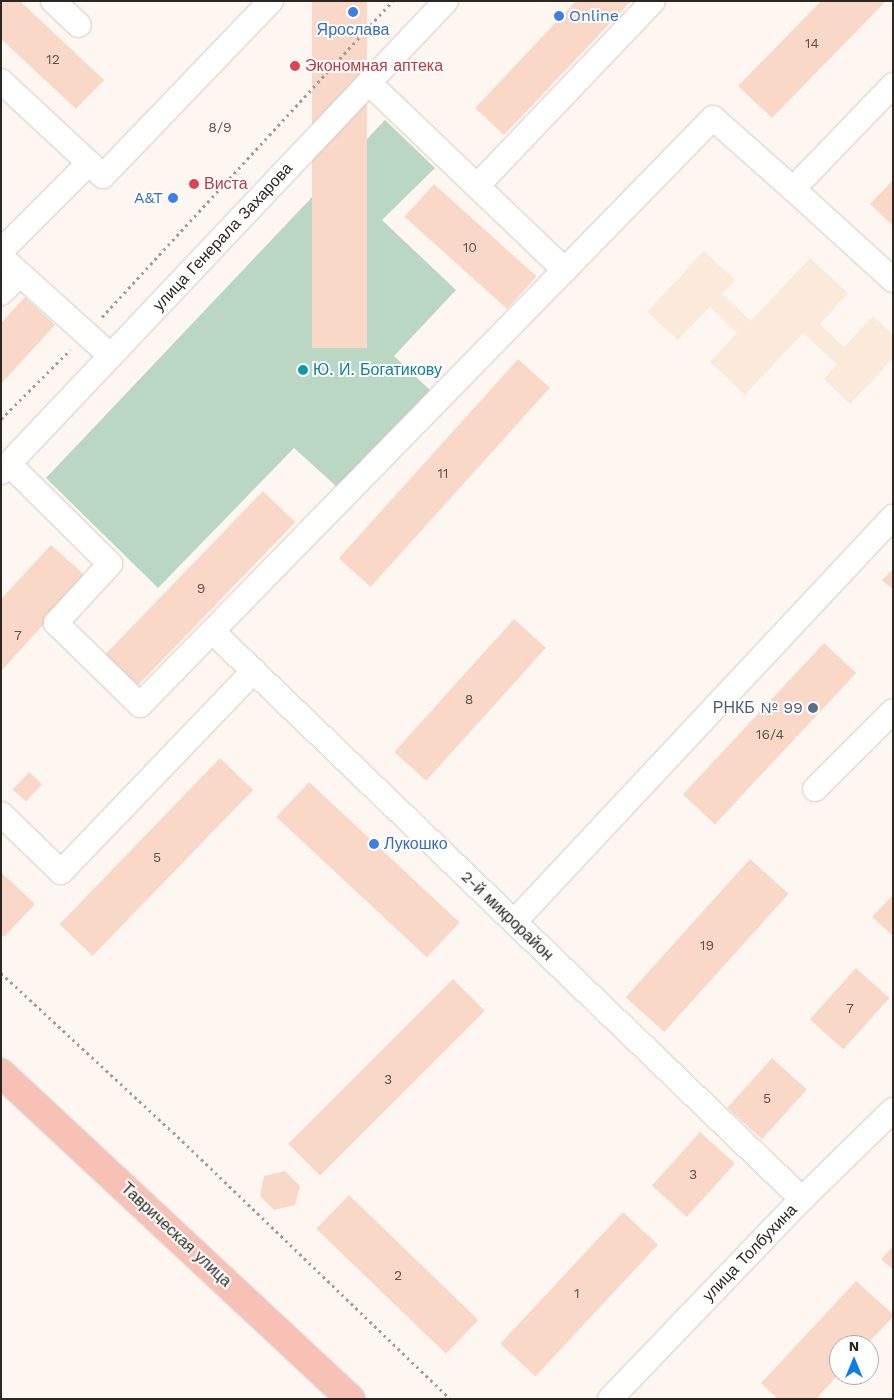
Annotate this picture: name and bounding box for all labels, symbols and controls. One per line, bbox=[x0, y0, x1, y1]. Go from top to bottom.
marker: Ярослава bbox=[347, 6, 359, 18]
place label: Online bbox=[569, 6, 619, 26]
marker: Online bbox=[553, 10, 565, 22]
place label: Ярослава bbox=[317, 20, 389, 40]
house number: 14 bbox=[805, 35, 819, 51]
house number: 12 bbox=[46, 51, 60, 67]
place label: Экономная аптека bbox=[305, 56, 443, 76]
marker: Экономная аптека bbox=[289, 60, 301, 72]
house number: 8/9 bbox=[208, 119, 232, 135]
street label: улица Генерала Захарова bbox=[149, 159, 297, 315]
place label: Виста bbox=[204, 174, 248, 194]
marker: Виста bbox=[188, 178, 200, 190]
place label: A&T bbox=[134, 188, 163, 208]
marker: A&T bbox=[167, 192, 179, 204]
house number: 10 bbox=[463, 239, 477, 255]
place label: Ю. И. Богатикову bbox=[313, 360, 442, 380]
marker: Ю. И. Богатикову bbox=[297, 364, 309, 376]
house number: 11 bbox=[438, 465, 448, 481]
house number: 9 bbox=[197, 580, 205, 596]
house number: 7 bbox=[14, 627, 22, 643]
house number: 8 bbox=[465, 691, 473, 707]
place label: РНКБ № 99 bbox=[713, 698, 803, 718]
marker: РНКБ № 99 bbox=[807, 702, 819, 714]
house number: 16/4 bbox=[756, 726, 784, 742]
place label: Лукошко bbox=[384, 834, 448, 854]
marker: Лукошко bbox=[368, 838, 380, 850]
house number: 5 bbox=[153, 849, 161, 865]
street label: 2-й микрорайон bbox=[457, 867, 557, 965]
house number: 19 bbox=[700, 937, 714, 953]
house number: 7 bbox=[846, 1000, 854, 1016]
house number: 3 bbox=[384, 1071, 392, 1087]
house number: 5 bbox=[763, 1090, 771, 1106]
house number: 3 bbox=[689, 1166, 697, 1182]
street label: Таврическая улица bbox=[117, 1179, 235, 1291]
street label: улица Толбухина bbox=[699, 1201, 801, 1305]
house number: 2 bbox=[394, 1267, 402, 1283]
house number: 1 bbox=[574, 1285, 580, 1301]
north arrow bbox=[829, 1335, 879, 1385]
text: N bbox=[849, 1338, 859, 1354]

